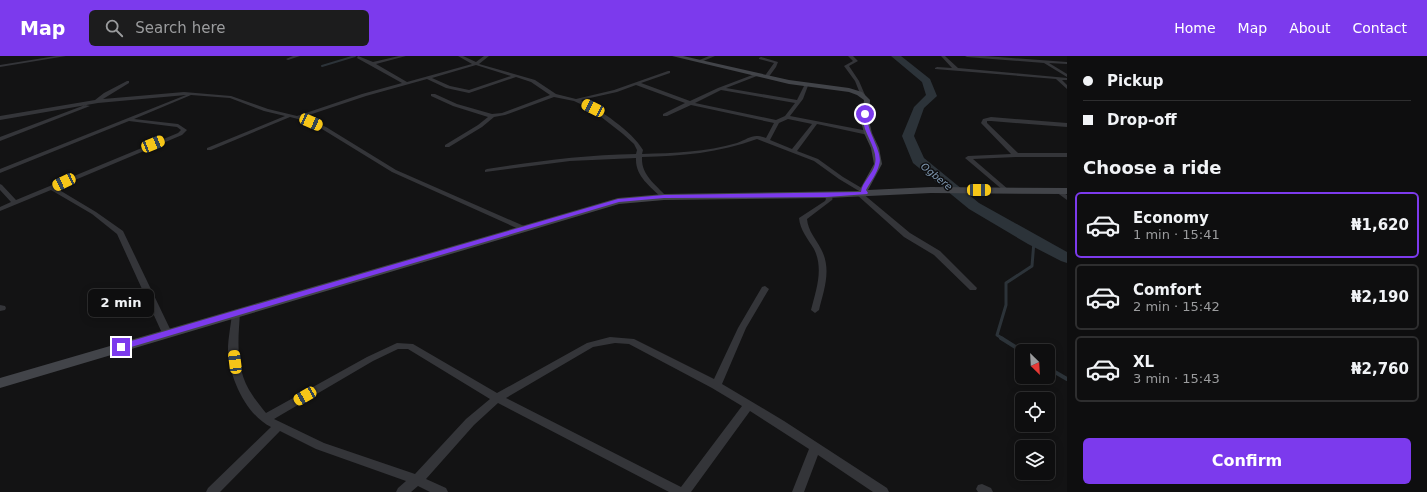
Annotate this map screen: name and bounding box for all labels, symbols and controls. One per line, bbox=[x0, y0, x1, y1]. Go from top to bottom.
search box bbox=[89, 10, 369, 46]
text: Map bbox=[20, 17, 65, 39]
icon: search bbox=[103, 17, 125, 39]
text: Search here bbox=[135, 19, 225, 37]
text: Home bbox=[1174, 20, 1216, 36]
text: Map bbox=[1238, 20, 1267, 36]
text: About bbox=[1289, 20, 1331, 36]
text: Contact bbox=[1353, 20, 1407, 36]
text: Pickup bbox=[1107, 72, 1163, 90]
car bbox=[580, 97, 606, 119]
route start bbox=[856, 105, 874, 123]
text: Drop-off bbox=[1107, 111, 1177, 129]
car bbox=[298, 112, 324, 132]
car bbox=[140, 134, 166, 154]
text: Choose a ride bbox=[1083, 157, 1222, 178]
water label: Ogbere bbox=[919, 160, 955, 192]
car bbox=[51, 171, 77, 193]
car bbox=[967, 184, 991, 196]
icon: car bbox=[1085, 207, 1121, 243]
text: Economy bbox=[1133, 209, 1209, 227]
text: ₦1,620 bbox=[1351, 216, 1409, 234]
text: 1 min · 15:41 bbox=[1133, 227, 1220, 242]
icon: car bbox=[1085, 279, 1121, 315]
text: Comfort bbox=[1133, 281, 1201, 299]
text: ₦2,190 bbox=[1351, 288, 1409, 306]
callout: 2 min bbox=[88, 289, 154, 317]
text: 2 min bbox=[101, 295, 141, 310]
text: 2 min · 15:42 bbox=[1133, 299, 1220, 314]
route end bbox=[112, 338, 130, 356]
north arrow bbox=[1015, 344, 1055, 384]
map controls bbox=[1015, 344, 1055, 480]
car bbox=[228, 349, 242, 375]
icon: car bbox=[1085, 351, 1121, 387]
text: XL bbox=[1133, 353, 1154, 371]
text: ₦2,760 bbox=[1351, 360, 1409, 378]
text: 3 min · 15:43 bbox=[1133, 371, 1220, 386]
car bbox=[292, 385, 318, 407]
button: locate bbox=[1015, 392, 1055, 432]
button: Confirm bbox=[1083, 438, 1411, 484]
button: layers bbox=[1015, 440, 1055, 480]

